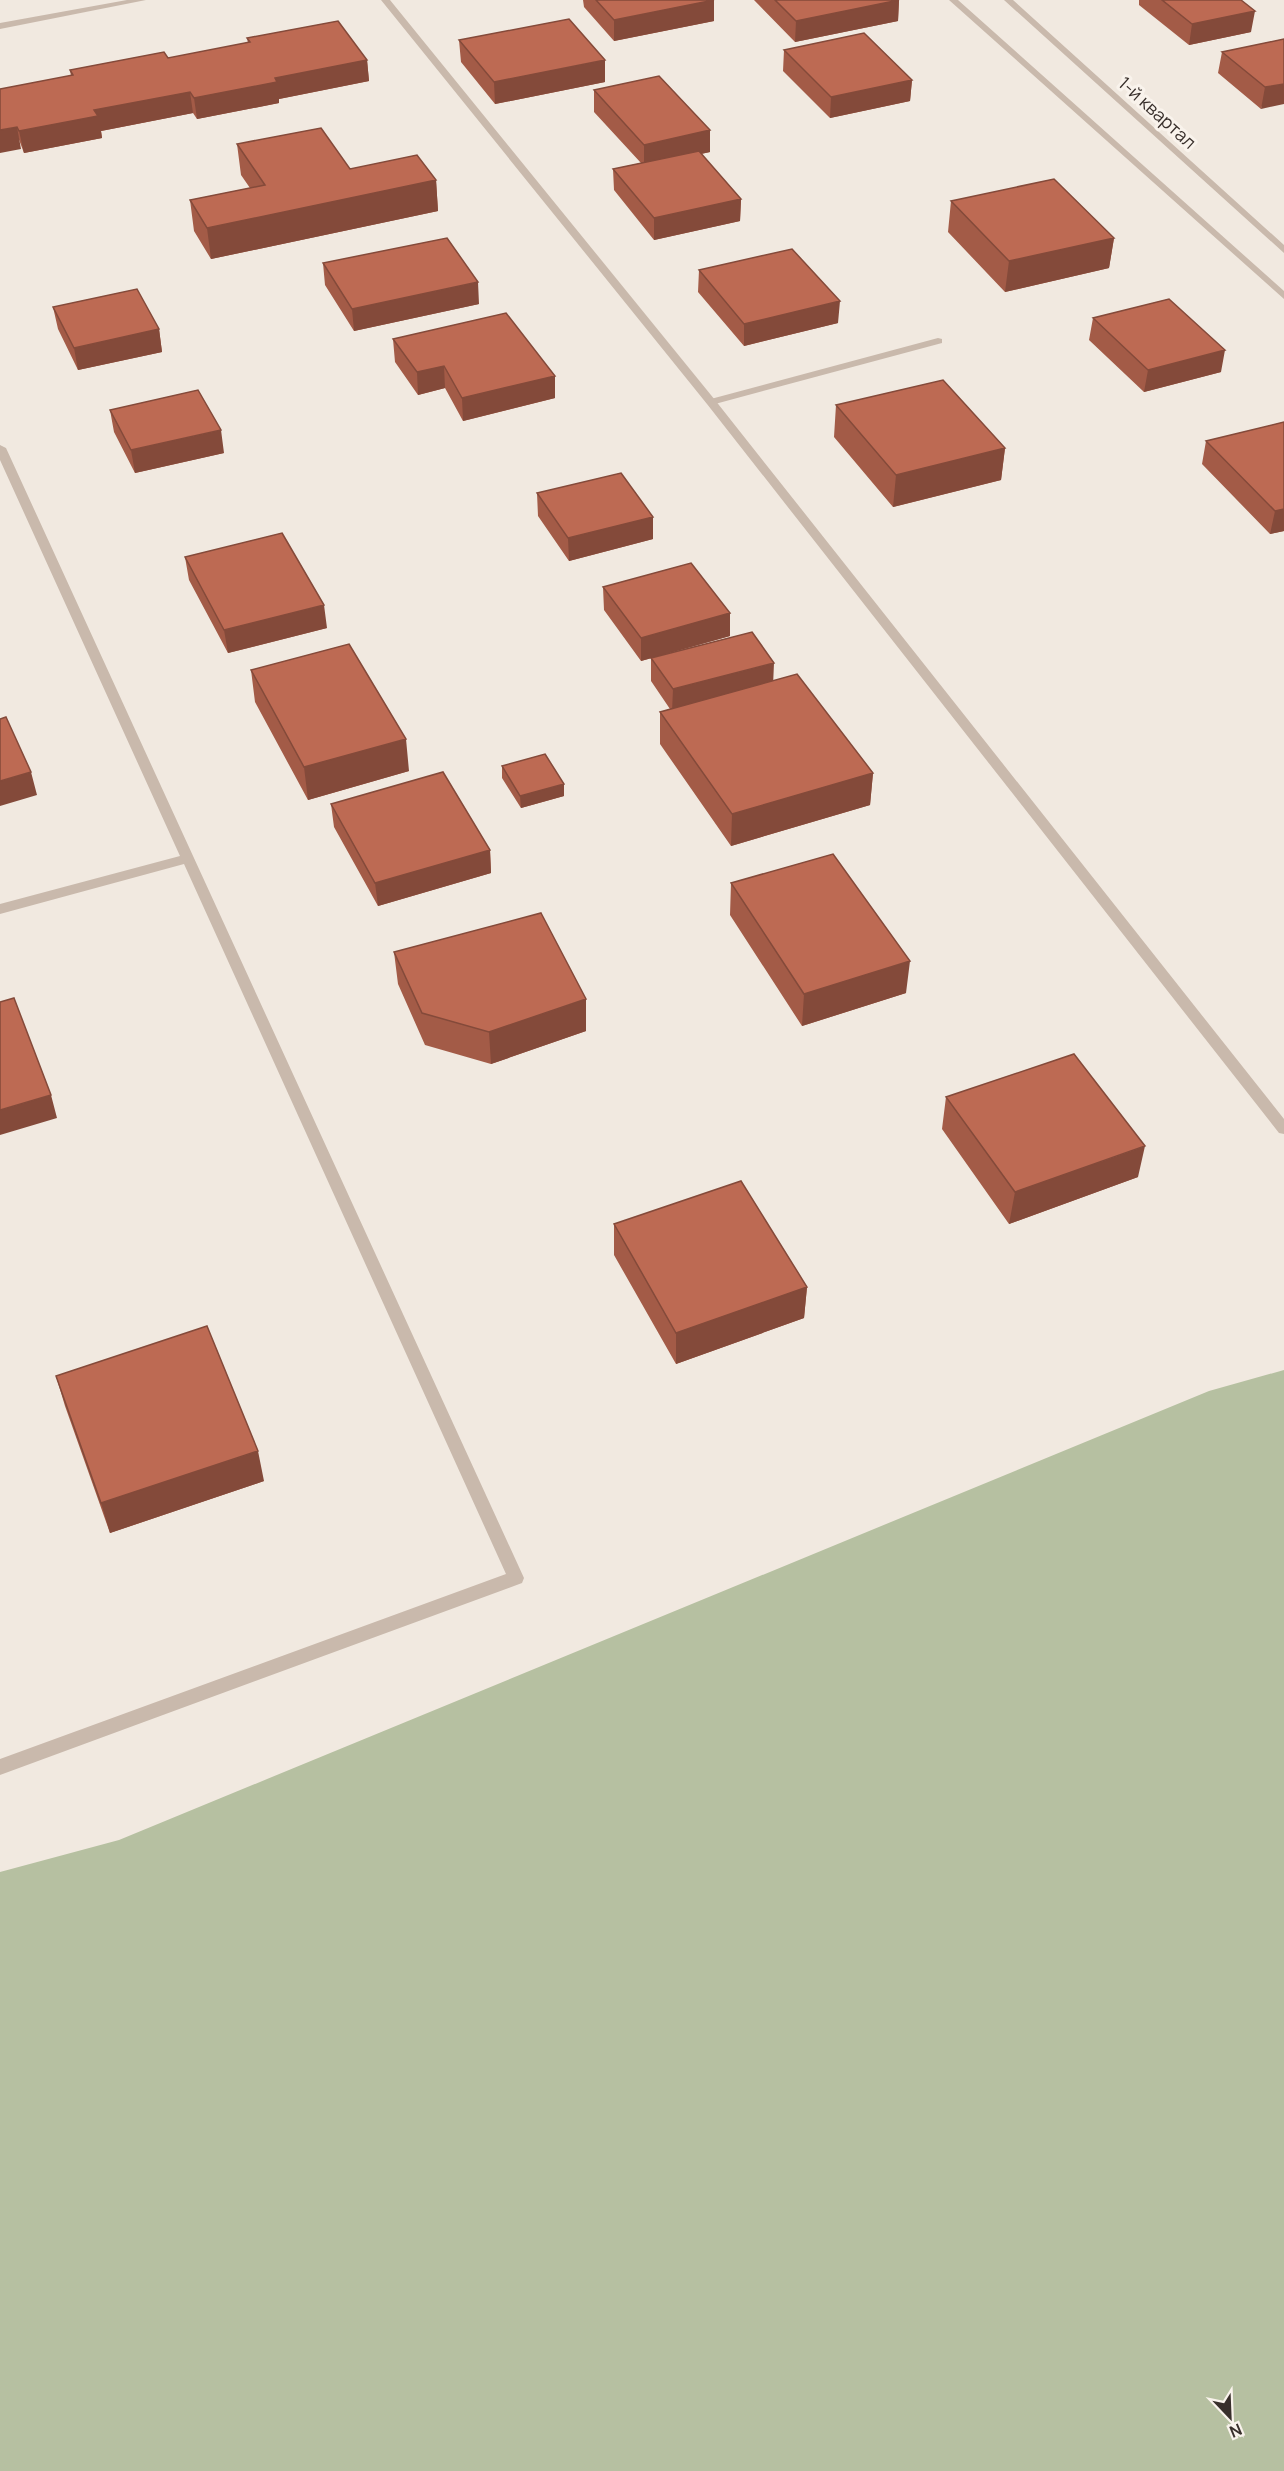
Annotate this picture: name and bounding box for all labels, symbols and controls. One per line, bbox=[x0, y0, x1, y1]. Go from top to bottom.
street label: 1-й квартал bbox=[1114, 71, 1202, 154]
north arrow bbox=[1200, 2387, 1260, 2447]
text: N bbox=[1226, 2418, 1245, 2443]

